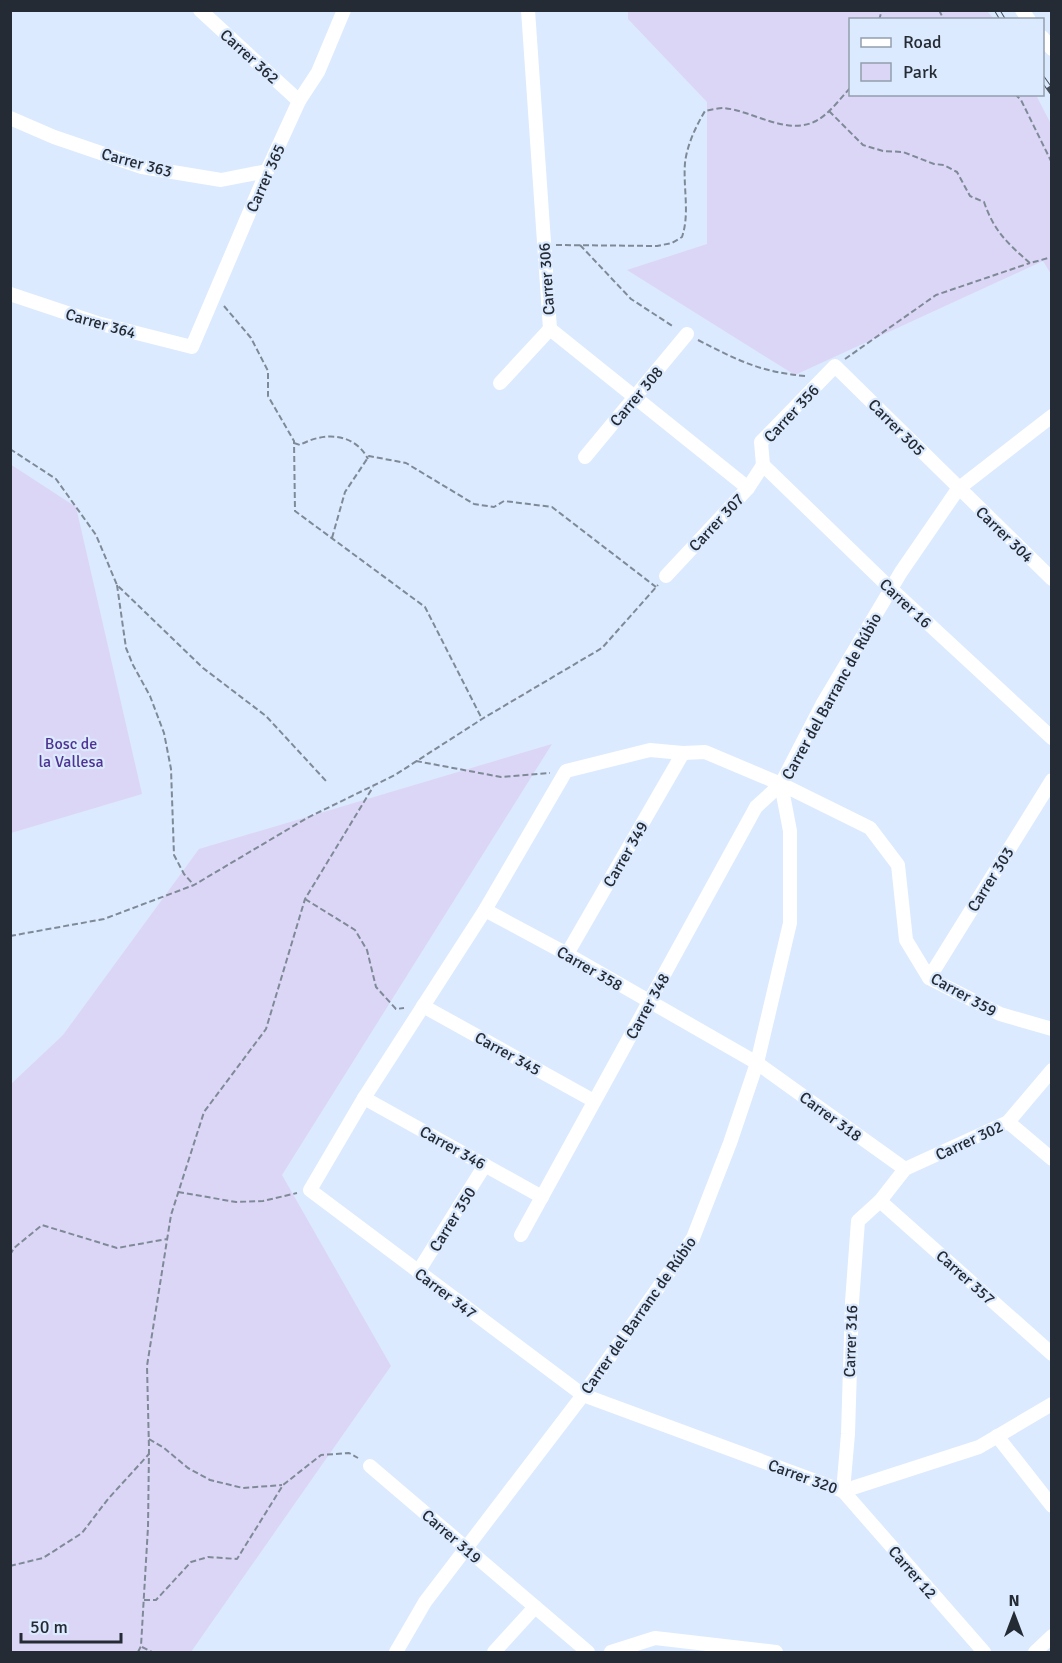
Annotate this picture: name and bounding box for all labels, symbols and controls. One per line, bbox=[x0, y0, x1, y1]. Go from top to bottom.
legend bbox=[849, 18, 1044, 96]
street label: Carrer 362 bbox=[216, 25, 283, 88]
text: Road bbox=[903, 31, 942, 53]
text: Park bbox=[903, 61, 938, 83]
street label: Carrer 365 bbox=[242, 141, 290, 216]
street label: Carrer 363 bbox=[99, 144, 174, 182]
street label: Carrer 306 bbox=[534, 242, 560, 316]
street label: Carrer 364 bbox=[63, 304, 139, 344]
street label: Carrer 308 bbox=[606, 362, 668, 431]
street label: Carrer 356 bbox=[760, 380, 824, 447]
street label: Carrer 305 bbox=[864, 395, 929, 460]
street label: Carrer 307 bbox=[685, 489, 749, 556]
street label: Carrer 304 bbox=[971, 502, 1038, 567]
street label: Carrer 16 bbox=[875, 575, 935, 633]
street label: Carrer del Barranc de Rúbio bbox=[778, 610, 886, 783]
park label: Bosc de la Vallesa bbox=[38, 734, 104, 772]
street label: Carrer 349 bbox=[599, 818, 653, 891]
street label: Carrer 303 bbox=[963, 843, 1019, 916]
street label: Carrer 358 bbox=[553, 942, 626, 996]
street label: Carrer 359 bbox=[927, 969, 1000, 1021]
street label: Carrer 348 bbox=[622, 970, 674, 1043]
street label: Carrer 345 bbox=[471, 1028, 544, 1080]
street label: Carrer 318 bbox=[795, 1087, 866, 1146]
street label: Carrer 302 bbox=[932, 1117, 1006, 1165]
street label: Carrer 346 bbox=[416, 1122, 489, 1174]
street label: Carrer 350 bbox=[425, 1183, 481, 1256]
street label: Carrer del Barranc de Rúbio bbox=[577, 1233, 701, 1398]
street label: Carrer 357 bbox=[932, 1246, 999, 1309]
street label: Carrer 347 bbox=[410, 1264, 480, 1324]
street label: Carrer 316 bbox=[840, 1304, 862, 1378]
street label: Carrer 320 bbox=[765, 1455, 840, 1499]
street label: Carrer 319 bbox=[417, 1505, 485, 1568]
street label: Carrer 12 bbox=[884, 1542, 941, 1603]
north arrow bbox=[984, 1585, 1044, 1645]
text: N bbox=[1008, 1591, 1020, 1611]
scale bar bbox=[21, 1606, 122, 1644]
text: 50 m bbox=[30, 1616, 68, 1638]

